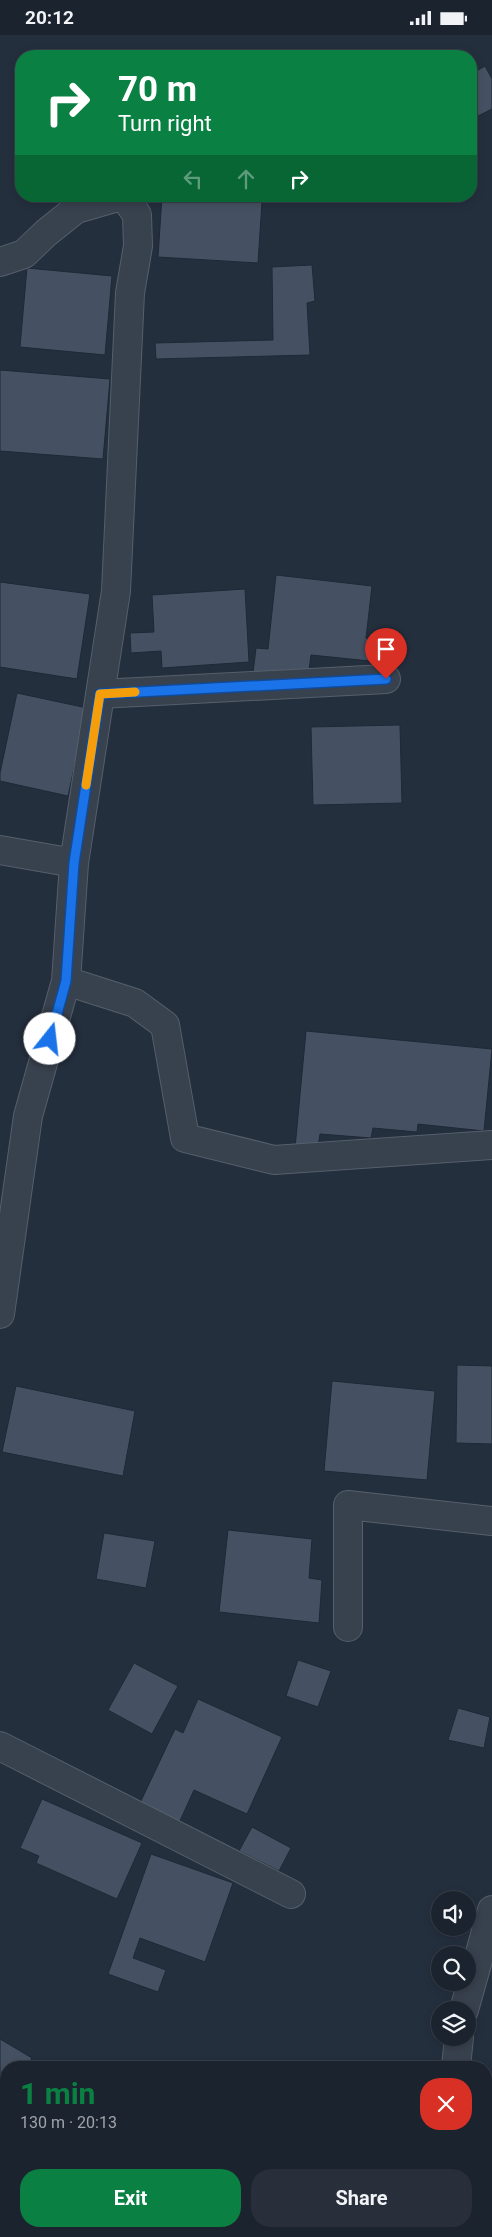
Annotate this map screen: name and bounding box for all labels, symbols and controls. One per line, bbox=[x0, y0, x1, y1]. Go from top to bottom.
text: 20:12 bbox=[25, 6, 74, 29]
text: 70 m bbox=[118, 69, 197, 110]
icon: right bbox=[35, 70, 100, 135]
text: Turn right bbox=[118, 111, 212, 136]
icon: left bbox=[179, 165, 207, 193]
icon: ahead bbox=[232, 165, 260, 193]
icon: right bbox=[285, 165, 313, 193]
pin bbox=[365, 628, 407, 679]
icon: arrive bbox=[372, 635, 400, 663]
position arrow bbox=[23, 1012, 75, 1064]
map controls bbox=[431, 1891, 476, 2046]
button: sound bbox=[431, 1891, 476, 1936]
button: search bbox=[431, 1946, 476, 1991]
button: layers bbox=[431, 2001, 476, 2046]
text: 1 min bbox=[20, 2076, 95, 2111]
button: close bbox=[420, 2078, 472, 2130]
text: 130 m · 20:13 bbox=[20, 2113, 117, 2132]
button: Exit bbox=[20, 2169, 241, 2227]
button: Share bbox=[251, 2169, 472, 2227]

